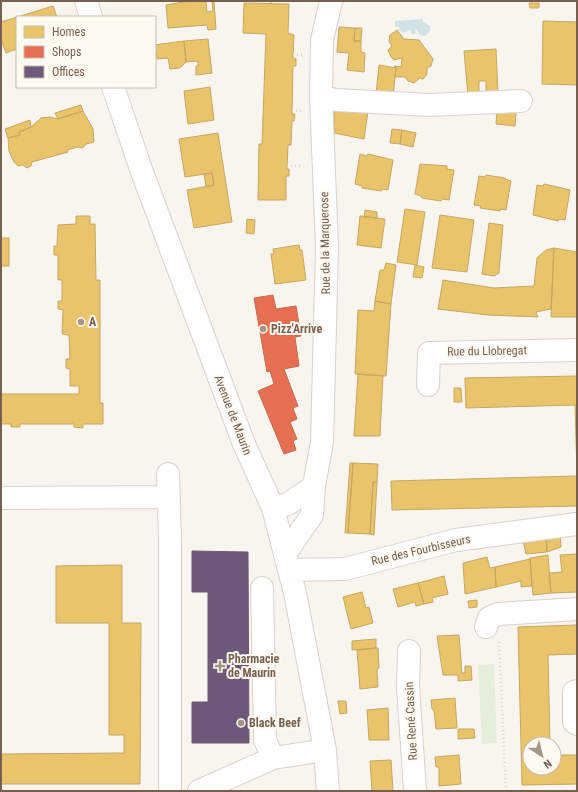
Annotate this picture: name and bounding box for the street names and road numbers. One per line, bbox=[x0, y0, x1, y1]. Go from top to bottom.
street label: Rue de la Marquerose bbox=[317, 191, 333, 294]
street label: Rue du Llobregat bbox=[447, 343, 527, 359]
street label: Avenue de Maurin bbox=[211, 373, 255, 457]
street label: Rue des Fourbisseurs bbox=[370, 532, 472, 568]
street label: Rue René Cassin bbox=[402, 681, 420, 761]

